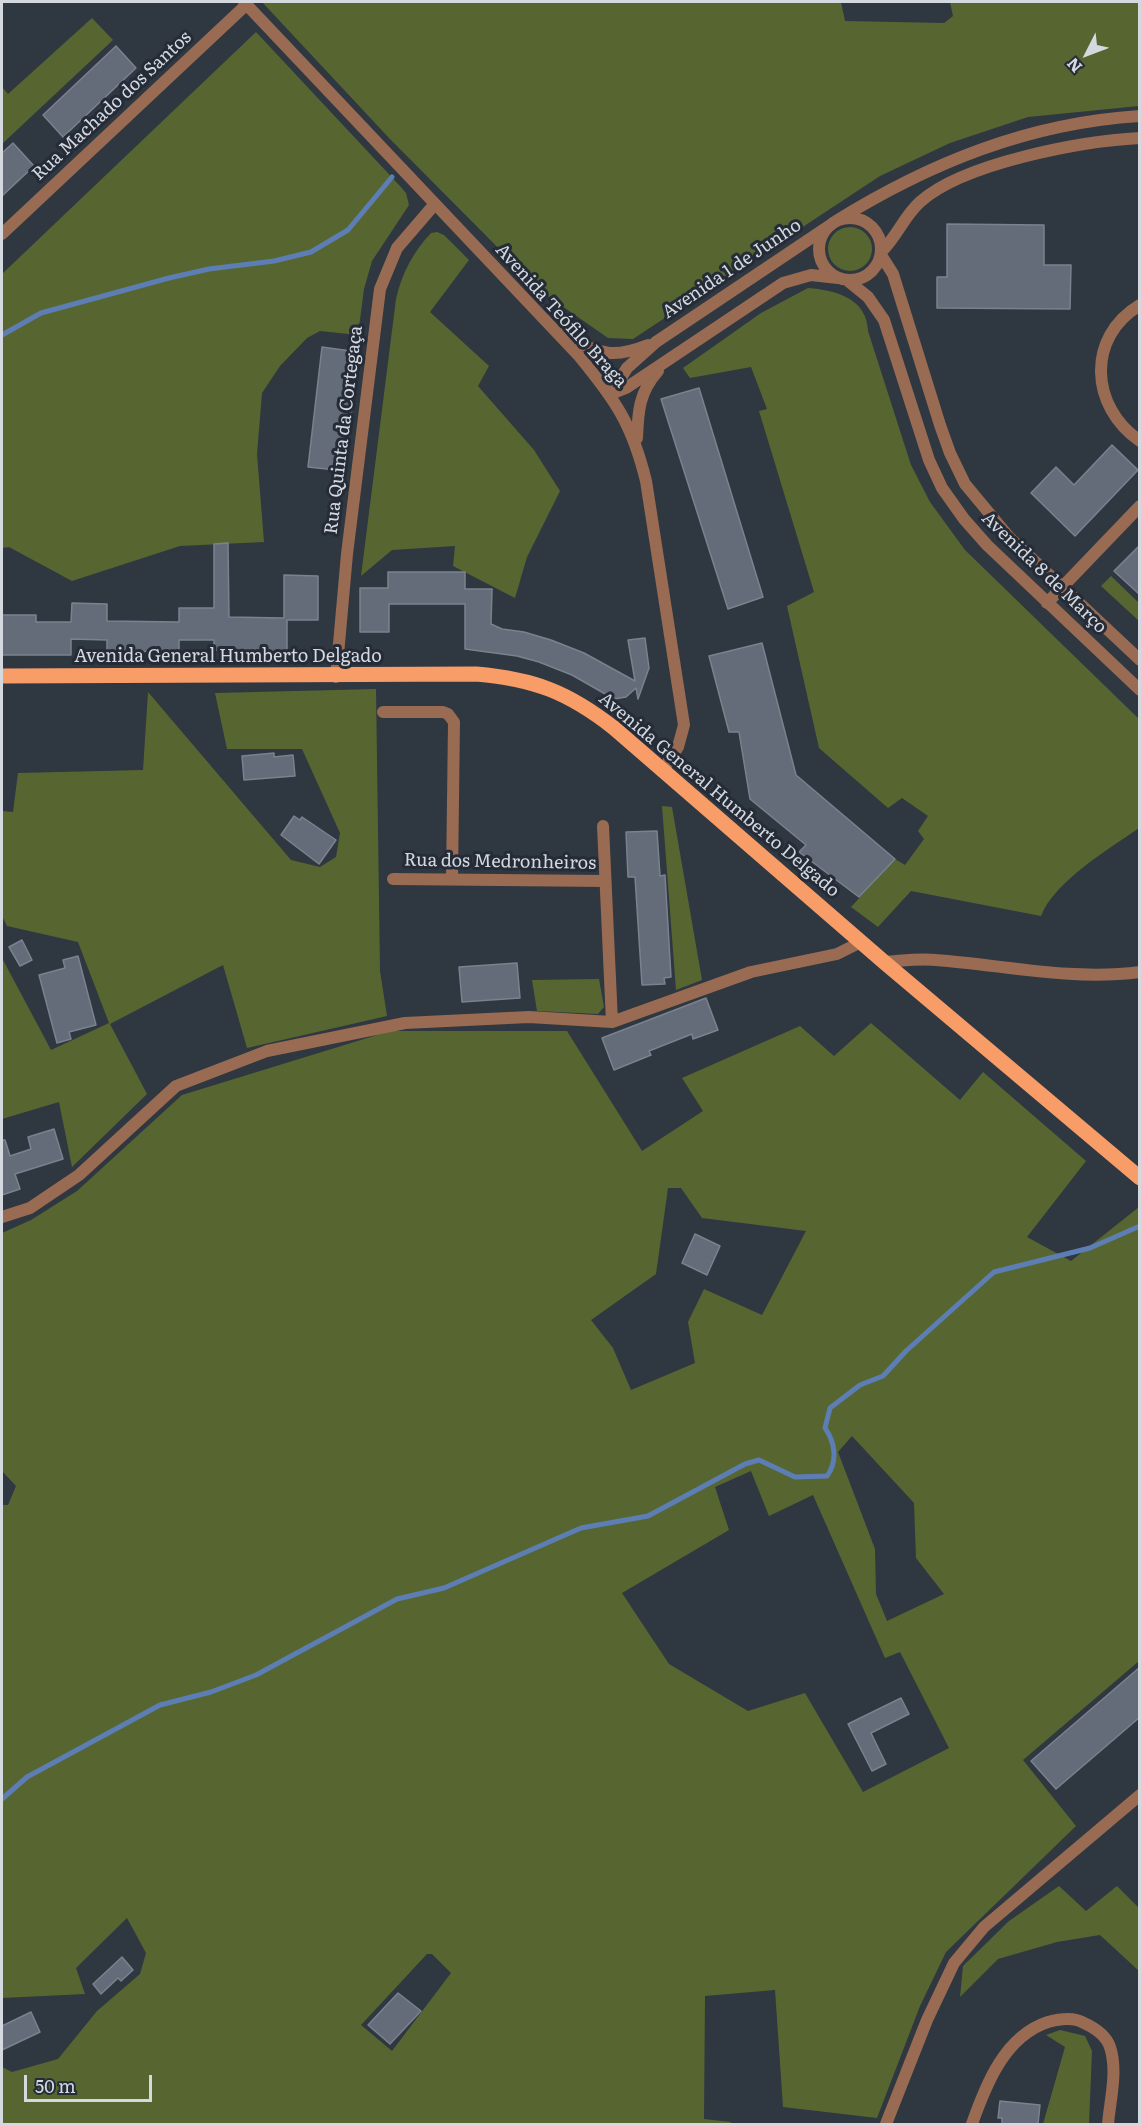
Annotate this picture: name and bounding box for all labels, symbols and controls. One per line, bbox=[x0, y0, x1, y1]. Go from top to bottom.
north arrow bbox=[1057, 24, 1117, 84]
street label: Rua Machado dos Santos bbox=[28, 27, 196, 185]
text: N bbox=[1060, 53, 1087, 79]
street label: Avenida 1 de Junho bbox=[658, 214, 806, 324]
street label: Avenida Teófilo Braga bbox=[491, 240, 631, 392]
street label: Rua Quinta da Cortegaça bbox=[320, 324, 368, 536]
street label: Avenida 8 de Março bbox=[977, 508, 1111, 638]
street label: Avenida General Humberto Delgado bbox=[74, 646, 382, 668]
street label: Avenida General Humberto Delgado bbox=[594, 688, 844, 902]
street label: Rua dos Medronheiros bbox=[404, 850, 596, 874]
scale bar bbox=[27, 2063, 154, 2101]
text: 50 m bbox=[35, 2072, 76, 2099]

